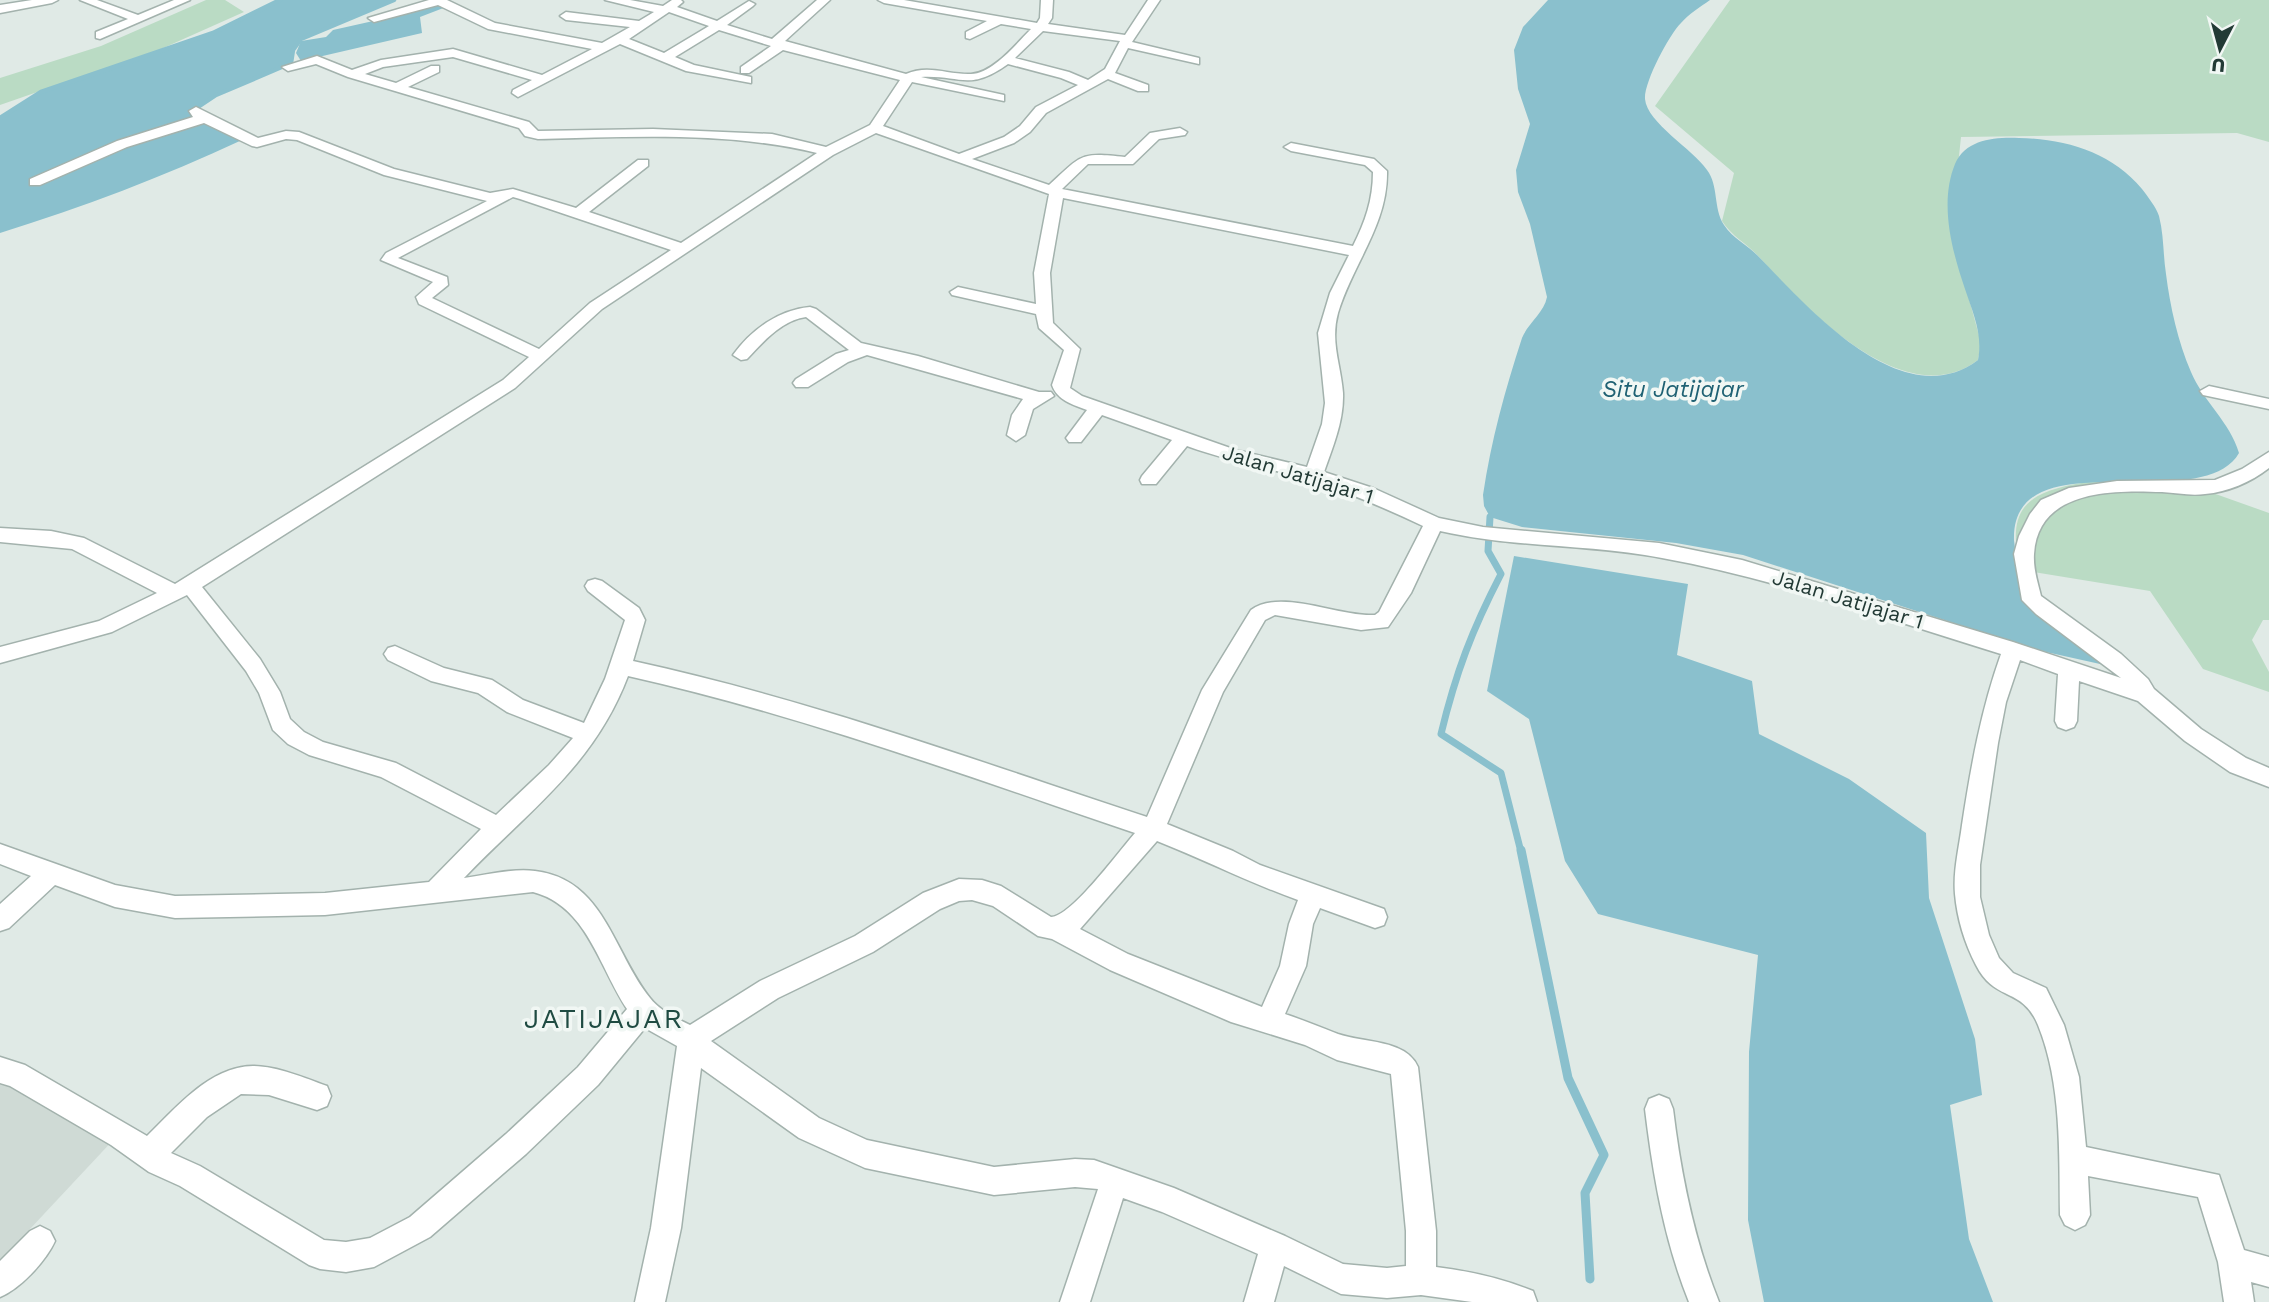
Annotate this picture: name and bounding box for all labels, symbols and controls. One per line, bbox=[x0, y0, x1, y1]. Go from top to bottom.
north arrow bbox=[2185, 14, 2255, 84]
text: U bbox=[2210, 53, 2226, 78]
water label: Situ Jatijajar bbox=[1602, 376, 1745, 403]
street label: Jalan Jatijajar 1 bbox=[1219, 439, 1377, 509]
street label: Jalan Jatijajar 1 bbox=[1769, 564, 1927, 634]
district label: JATIJAJAR bbox=[524, 1002, 684, 1035]

